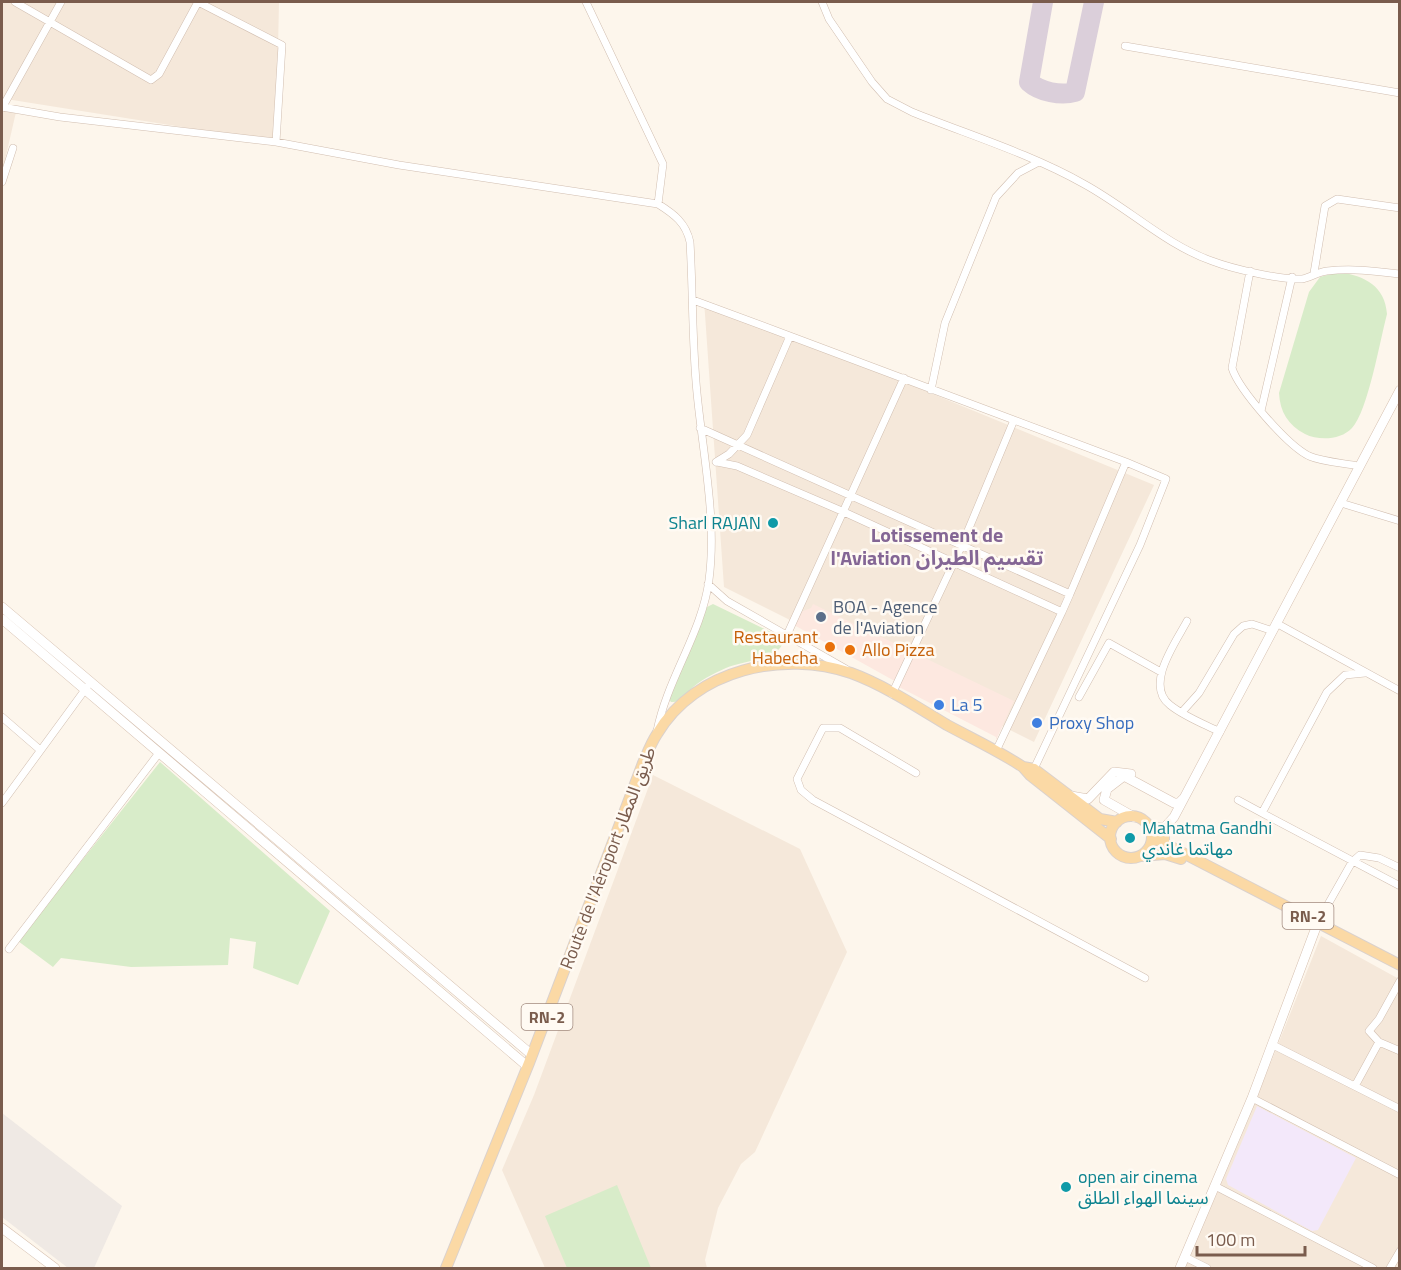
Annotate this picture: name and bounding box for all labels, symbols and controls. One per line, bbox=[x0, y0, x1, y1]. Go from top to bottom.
place label: Sharl RAJAN bbox=[668, 509, 761, 536]
marker: Sharl RAJAN bbox=[766, 516, 780, 530]
district label: Lotissement de l'Aviation تقسيم الطيران bbox=[831, 519, 1043, 573]
place label: BOA - Agence de l'Aviation bbox=[833, 593, 938, 641]
marker: BOA - Agence de l'Aviation bbox=[814, 610, 828, 624]
place label: Restaurant Habecha bbox=[734, 623, 819, 671]
place label: Allo Pizza bbox=[862, 636, 935, 663]
marker: Restaurant Habecha bbox=[823, 640, 837, 654]
marker: Allo Pizza bbox=[843, 643, 857, 657]
place label: La 5 bbox=[951, 691, 983, 718]
marker: La 5 bbox=[932, 698, 946, 712]
place label: Proxy Shop bbox=[1049, 709, 1134, 736]
marker: Proxy Shop bbox=[1030, 716, 1044, 730]
street label: Route de l'Aéroport طريق المطار bbox=[553, 743, 663, 973]
place label: Mahatma Gandhi مهاتما غاندي bbox=[1142, 814, 1272, 862]
marker: Mahatma Gandhi مهاتما غاندي bbox=[1123, 831, 1137, 845]
road number: RN-2 bbox=[1282, 903, 1334, 929]
road number: RN-2 bbox=[522, 1004, 572, 1030]
place label: open air cinema سينما الهواء الطلق bbox=[1078, 1163, 1209, 1211]
marker: open air cinema سينما الهواء الطلق bbox=[1059, 1180, 1073, 1194]
scale bar bbox=[1197, 1219, 1305, 1257]
text: 100 m bbox=[1206, 1226, 1255, 1253]

